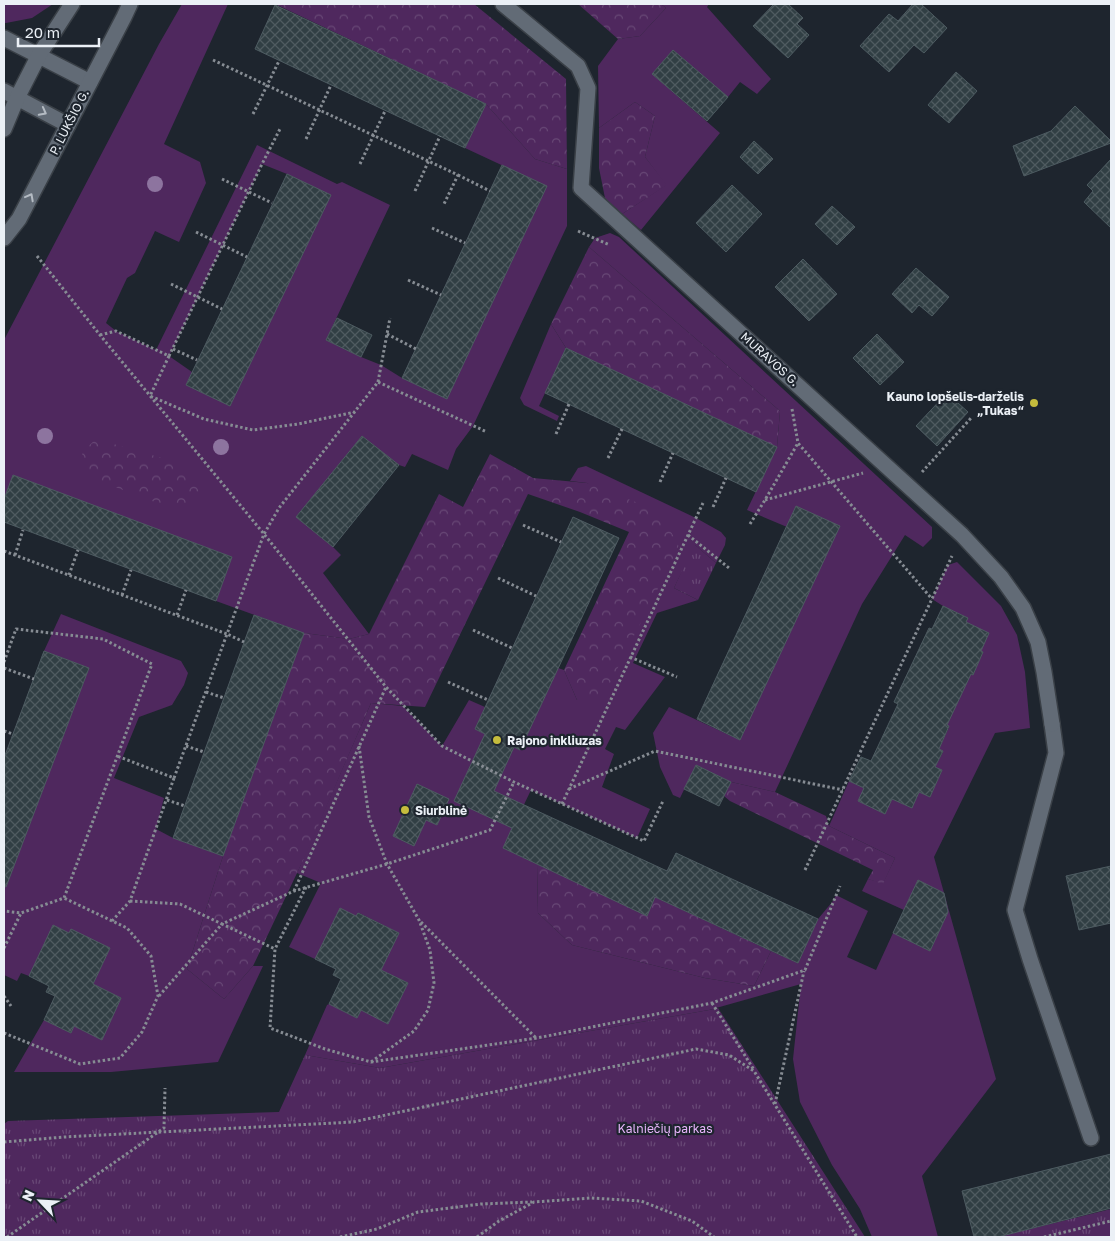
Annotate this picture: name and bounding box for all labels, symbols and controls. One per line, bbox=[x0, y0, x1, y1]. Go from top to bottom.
scale bar bbox=[18, 15, 99, 47]
text: 20 m bbox=[25, 23, 60, 41]
street label: P. LUKŠIO G. bbox=[46, 87, 92, 157]
one-way arrow bbox=[37, 106, 46, 116]
one-way arrow bbox=[24, 193, 34, 202]
street label: MURAVOS G. bbox=[738, 329, 802, 389]
place label: Kauno lopšelis-darželis „Tukas“ bbox=[887, 389, 1024, 418]
marker: Kauno lopšelis-darželis „Tukas“ bbox=[1028, 397, 1040, 409]
place label: Rajono inkliuzas bbox=[507, 733, 602, 748]
marker: Rajono inkliuzas bbox=[491, 734, 503, 746]
place label: Siurblinė bbox=[415, 803, 467, 818]
marker: Siurblinė bbox=[399, 804, 411, 816]
park label: Kalniečių parkas bbox=[618, 1121, 713, 1136]
north arrow bbox=[15, 1176, 65, 1226]
text: N bbox=[18, 1187, 38, 1204]

